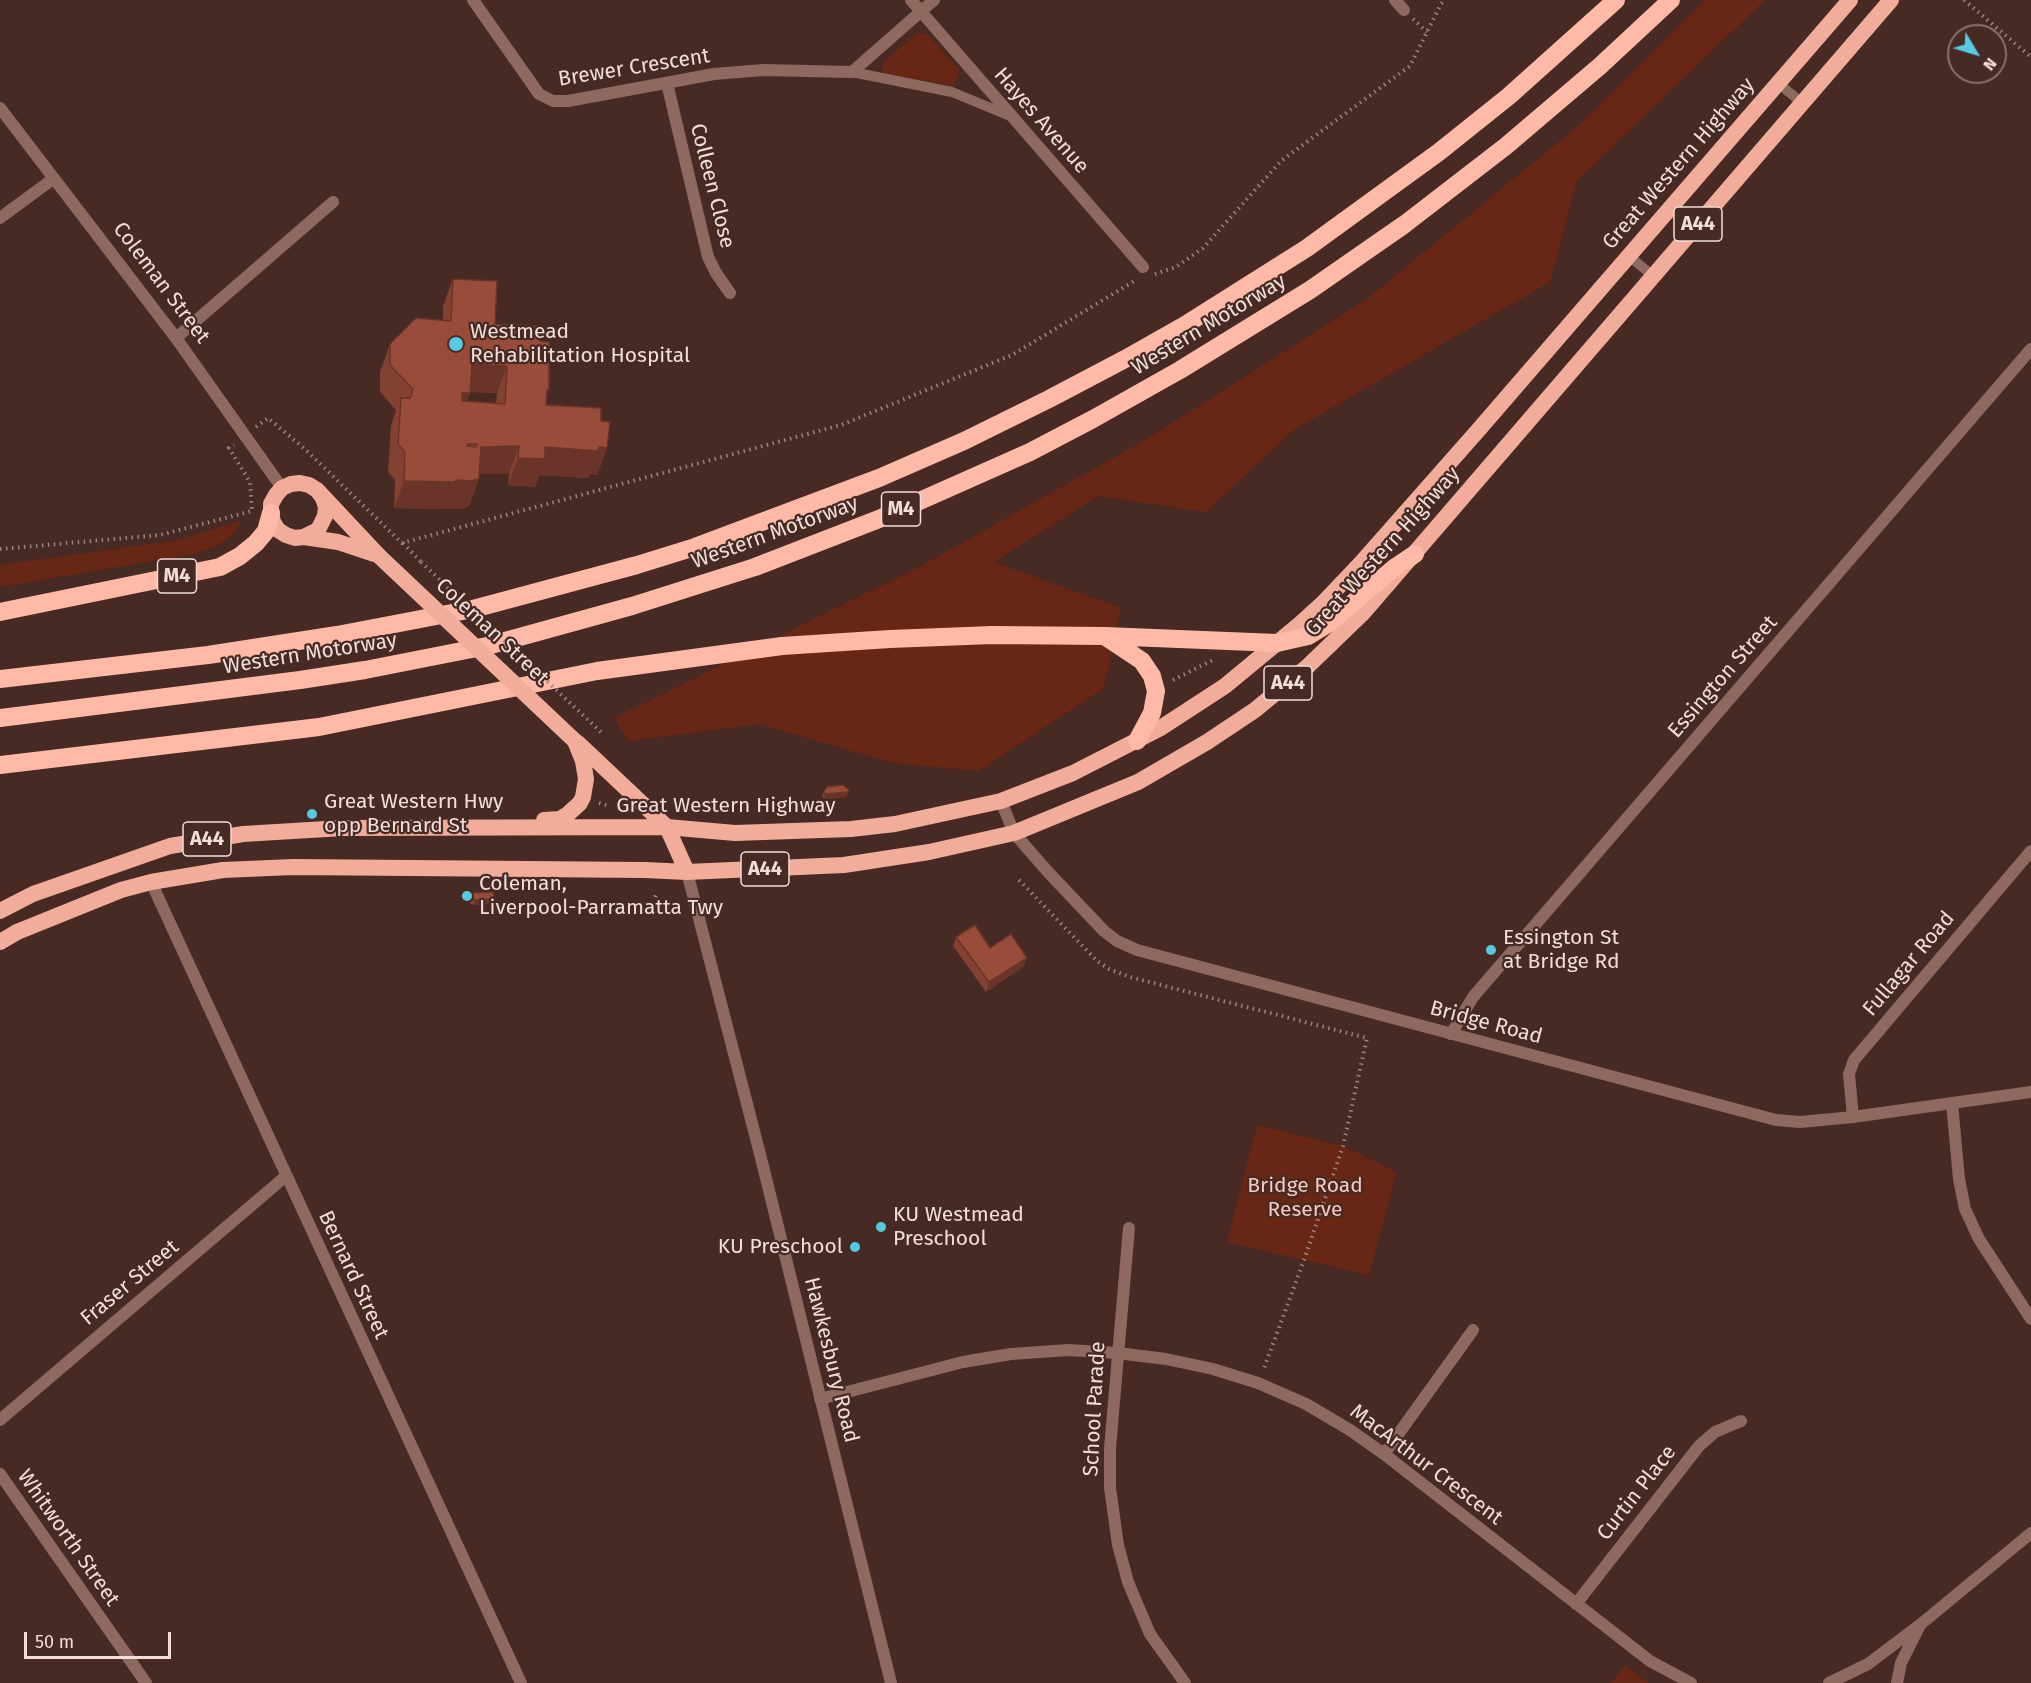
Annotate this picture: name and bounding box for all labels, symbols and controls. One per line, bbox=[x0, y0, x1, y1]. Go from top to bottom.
north arrow bbox=[1947, 24, 2007, 84]
street label: Brewer Crescent bbox=[556, 44, 712, 92]
text: N bbox=[1979, 54, 2001, 74]
street label: Hayes Avenue bbox=[988, 63, 1094, 179]
street label: Great Western Highway bbox=[1598, 73, 1760, 255]
street label: Colleen Close bbox=[684, 121, 740, 251]
road number: A44 bbox=[1674, 207, 1722, 241]
street label: Coleman Street bbox=[107, 217, 215, 349]
street label: Western Motorway bbox=[1127, 269, 1291, 381]
place label: Westmead Rehabilitation Hospital bbox=[470, 319, 690, 369]
marker: Westmead Rehabilitation Hospital bbox=[447, 335, 465, 353]
street label: Great Western Highway bbox=[1300, 462, 1466, 642]
street label: Western Motorway bbox=[688, 491, 862, 575]
road number: M4 bbox=[882, 492, 920, 526]
road number: M4 bbox=[158, 559, 196, 593]
street label: Coleman Street bbox=[430, 573, 554, 691]
street label: Essington Street bbox=[1663, 611, 1783, 743]
street label: Western Motorway bbox=[221, 628, 399, 680]
road number: A44 bbox=[1264, 666, 1312, 700]
place label: Great Western Hwy opp Bernard St bbox=[324, 789, 503, 839]
street label: Great Western Highway bbox=[616, 793, 836, 819]
marker: Great Western Hwy opp Bernard St bbox=[305, 807, 319, 821]
road number: A44 bbox=[183, 822, 231, 856]
road number: A44 bbox=[741, 852, 789, 886]
place label: Coleman, Liverpool-Parramatta Twy bbox=[479, 871, 723, 921]
marker: Coleman, Liverpool-Parramatta Twy bbox=[460, 889, 474, 903]
street label: Fullagar Road bbox=[1858, 906, 1960, 1022]
place label: Essington St at Bridge Rd bbox=[1503, 925, 1619, 975]
marker: Essington St at Bridge Rd bbox=[1484, 943, 1498, 957]
street label: Bridge Road bbox=[1427, 996, 1545, 1050]
park label: Bridge Road Reserve bbox=[1247, 1173, 1363, 1223]
place label: KU Westmead Preschool bbox=[893, 1202, 1024, 1252]
street label: Bernard Street bbox=[312, 1207, 394, 1343]
marker: KU Westmead Preschool bbox=[874, 1220, 888, 1234]
place label: KU Preschool bbox=[718, 1234, 843, 1260]
street label: Fraser Street bbox=[76, 1235, 184, 1331]
marker: KU Preschool bbox=[848, 1240, 862, 1254]
street label: Hawkesbury Road bbox=[798, 1275, 864, 1445]
street label: School Parade bbox=[1079, 1341, 1111, 1477]
street label: MacArthur Crescent bbox=[1345, 1399, 1507, 1531]
street label: Curtin Place bbox=[1592, 1440, 1682, 1546]
street label: Whitworth Street bbox=[12, 1465, 124, 1611]
scale bar bbox=[27, 1620, 174, 1658]
text: 50 m bbox=[35, 1631, 74, 1653]

